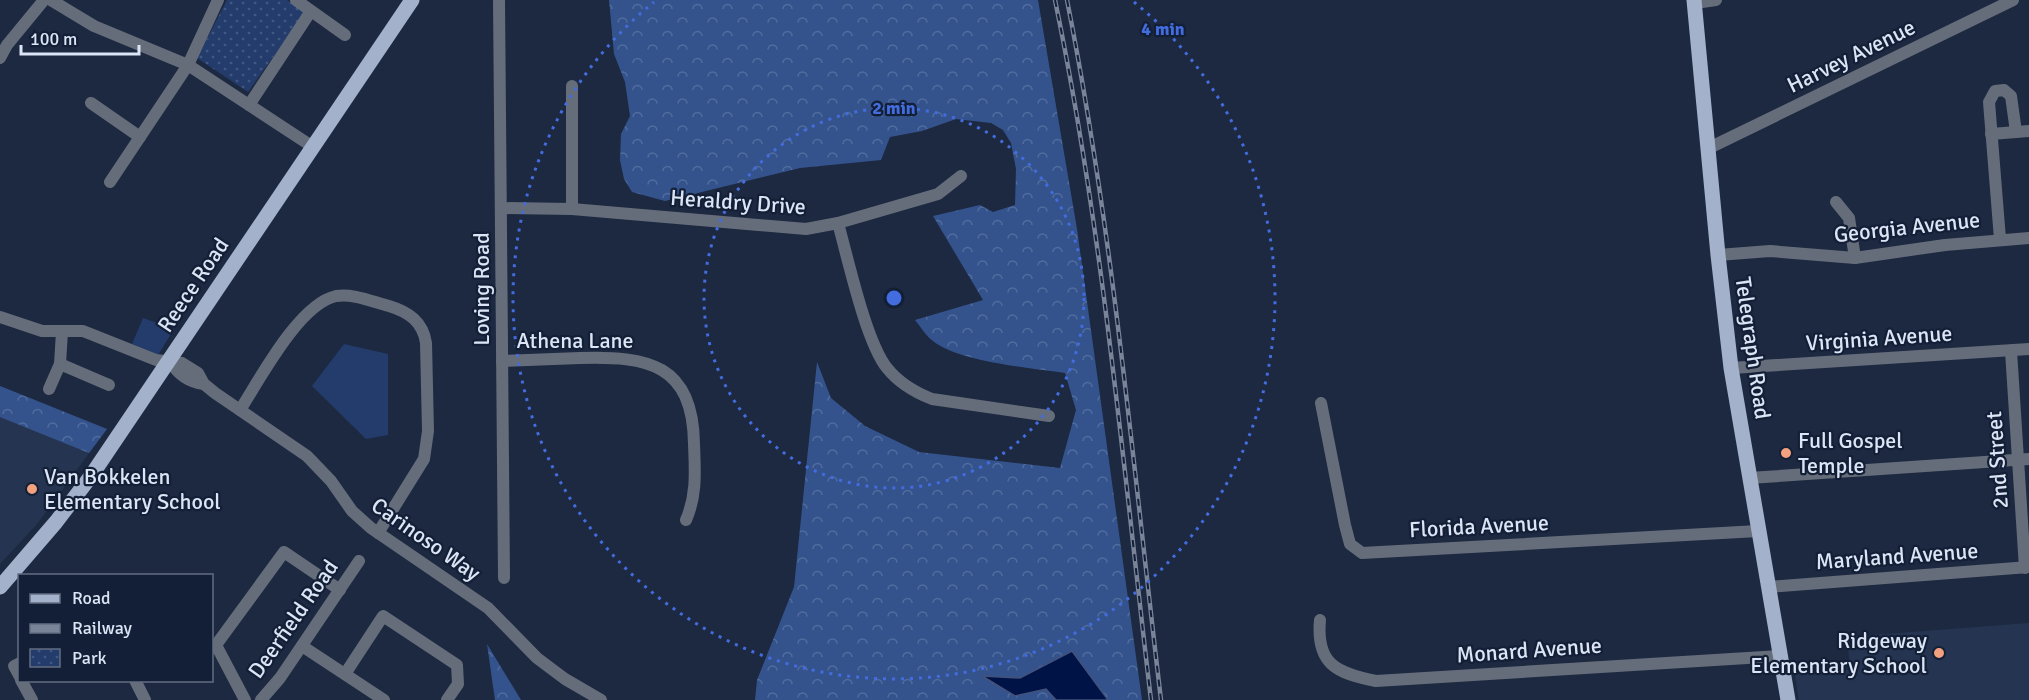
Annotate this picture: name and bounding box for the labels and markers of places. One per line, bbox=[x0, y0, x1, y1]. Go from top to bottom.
centre of rings bbox=[884, 288, 904, 308]
place label: Full Gospel Temple bbox=[1798, 427, 1903, 479]
marker: Full Gospel Temple bbox=[1779, 446, 1793, 460]
place label: Van Bokkelen Elementary School bbox=[44, 463, 221, 515]
marker: Van Bokkelen Elementary School bbox=[25, 482, 39, 496]
place label: Ridgeway Elementary School bbox=[1750, 627, 1928, 679]
marker: Ridgeway Elementary School bbox=[1932, 646, 1946, 660]

